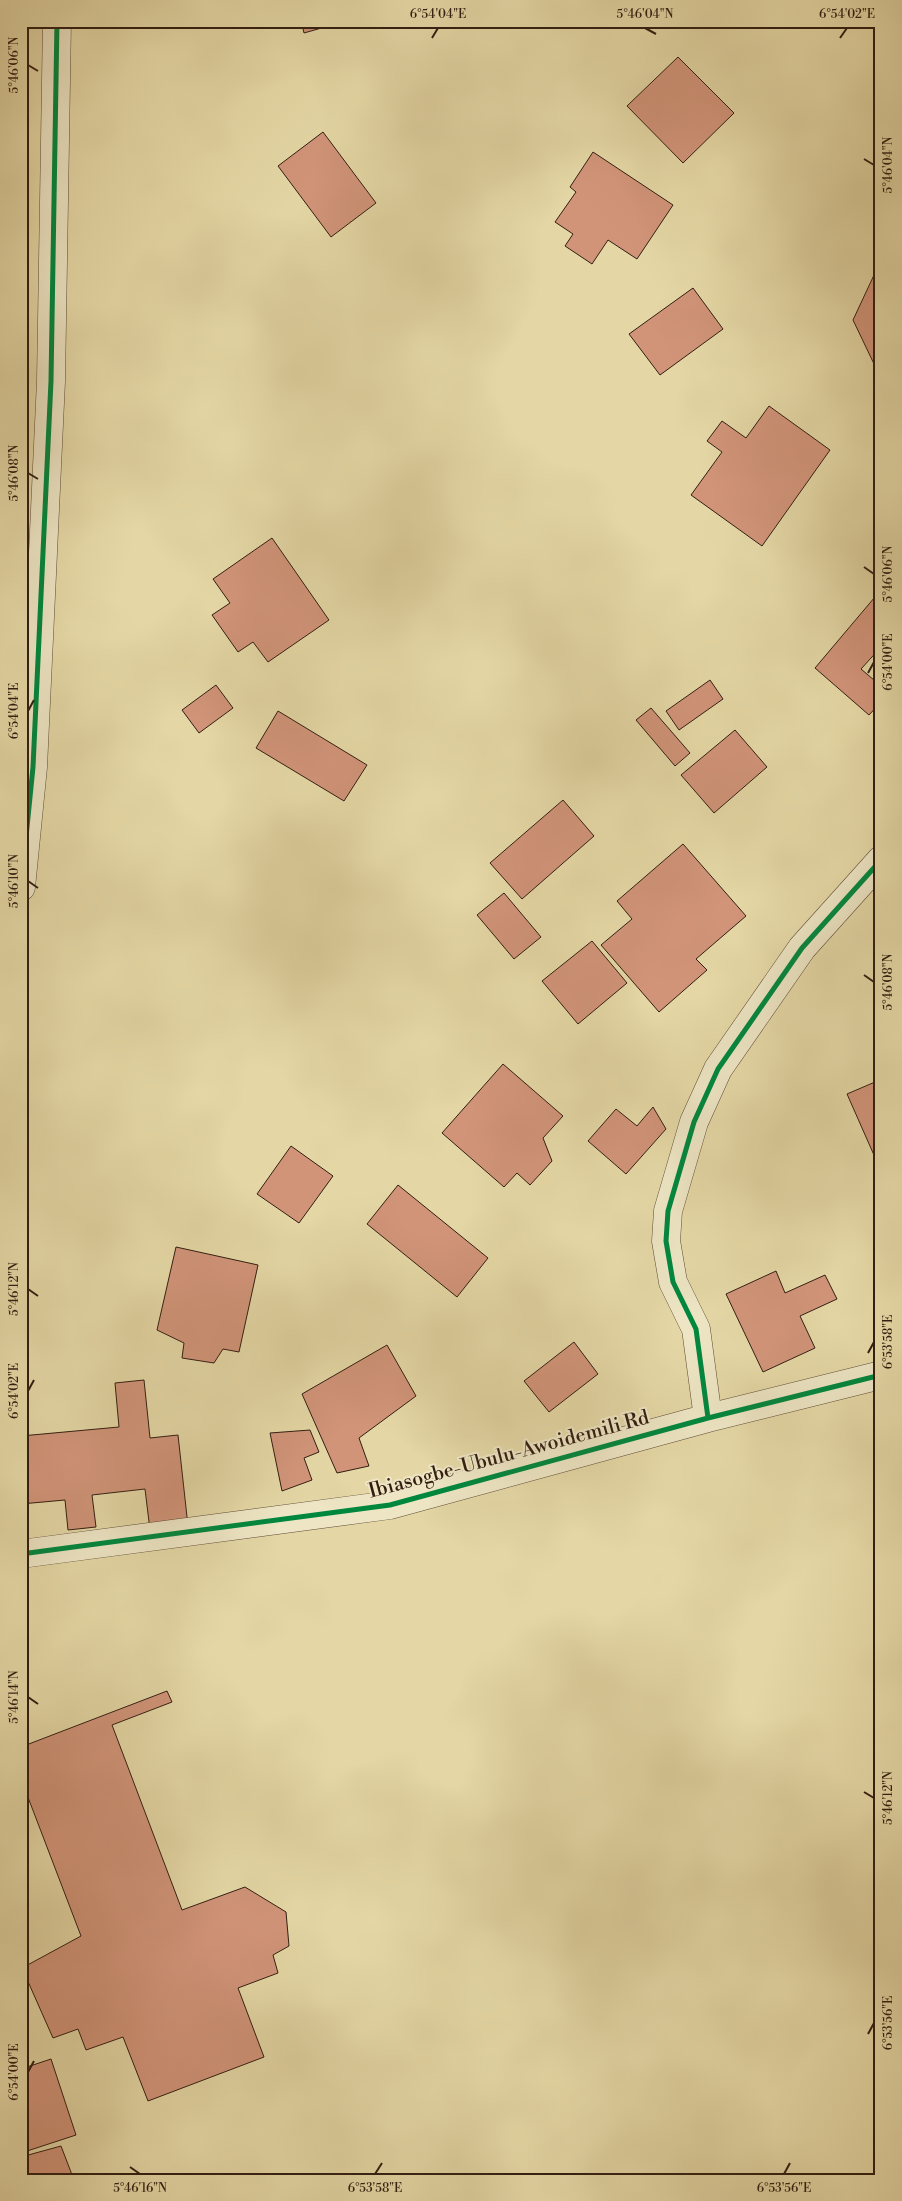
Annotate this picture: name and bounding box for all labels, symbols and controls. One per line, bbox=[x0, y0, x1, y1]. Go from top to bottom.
text: 6°54'04"E bbox=[410, 7, 466, 22]
text: 5°46'04"N bbox=[617, 7, 673, 22]
text: 6°54'02"E bbox=[819, 7, 875, 22]
text: 5°46'06"N bbox=[7, 36, 22, 93]
text: 5°46'04"N bbox=[881, 137, 896, 193]
text: 5°46'08"N bbox=[7, 444, 22, 502]
text: 5°46'06"N bbox=[881, 545, 896, 602]
text: 6°54'00"E bbox=[881, 633, 896, 691]
text: 6°54'04"E bbox=[7, 683, 22, 739]
text: 5°46'10"N bbox=[7, 854, 22, 908]
text: 5°46'08"N bbox=[881, 953, 896, 1011]
text: 5°46'12"N bbox=[7, 1262, 22, 1316]
text: 6°53'58"E bbox=[881, 1315, 896, 1369]
text: 6°54'02"E bbox=[7, 1363, 22, 1419]
street label: Ibiasogbe-Ubulu-Awoidemili Rd bbox=[366, 1405, 653, 1505]
text: 5°46'14"N bbox=[7, 1670, 22, 1724]
text: 5°46'12"N bbox=[881, 1771, 896, 1825]
text: 6°53'56"E bbox=[881, 1996, 896, 2050]
text: 6°54'00"E bbox=[7, 2043, 22, 2101]
text: 5°46'16"N bbox=[113, 2181, 167, 2196]
text: 6°53'58"E bbox=[348, 2181, 402, 2196]
text: 6°53'56"E bbox=[757, 2181, 811, 2196]

